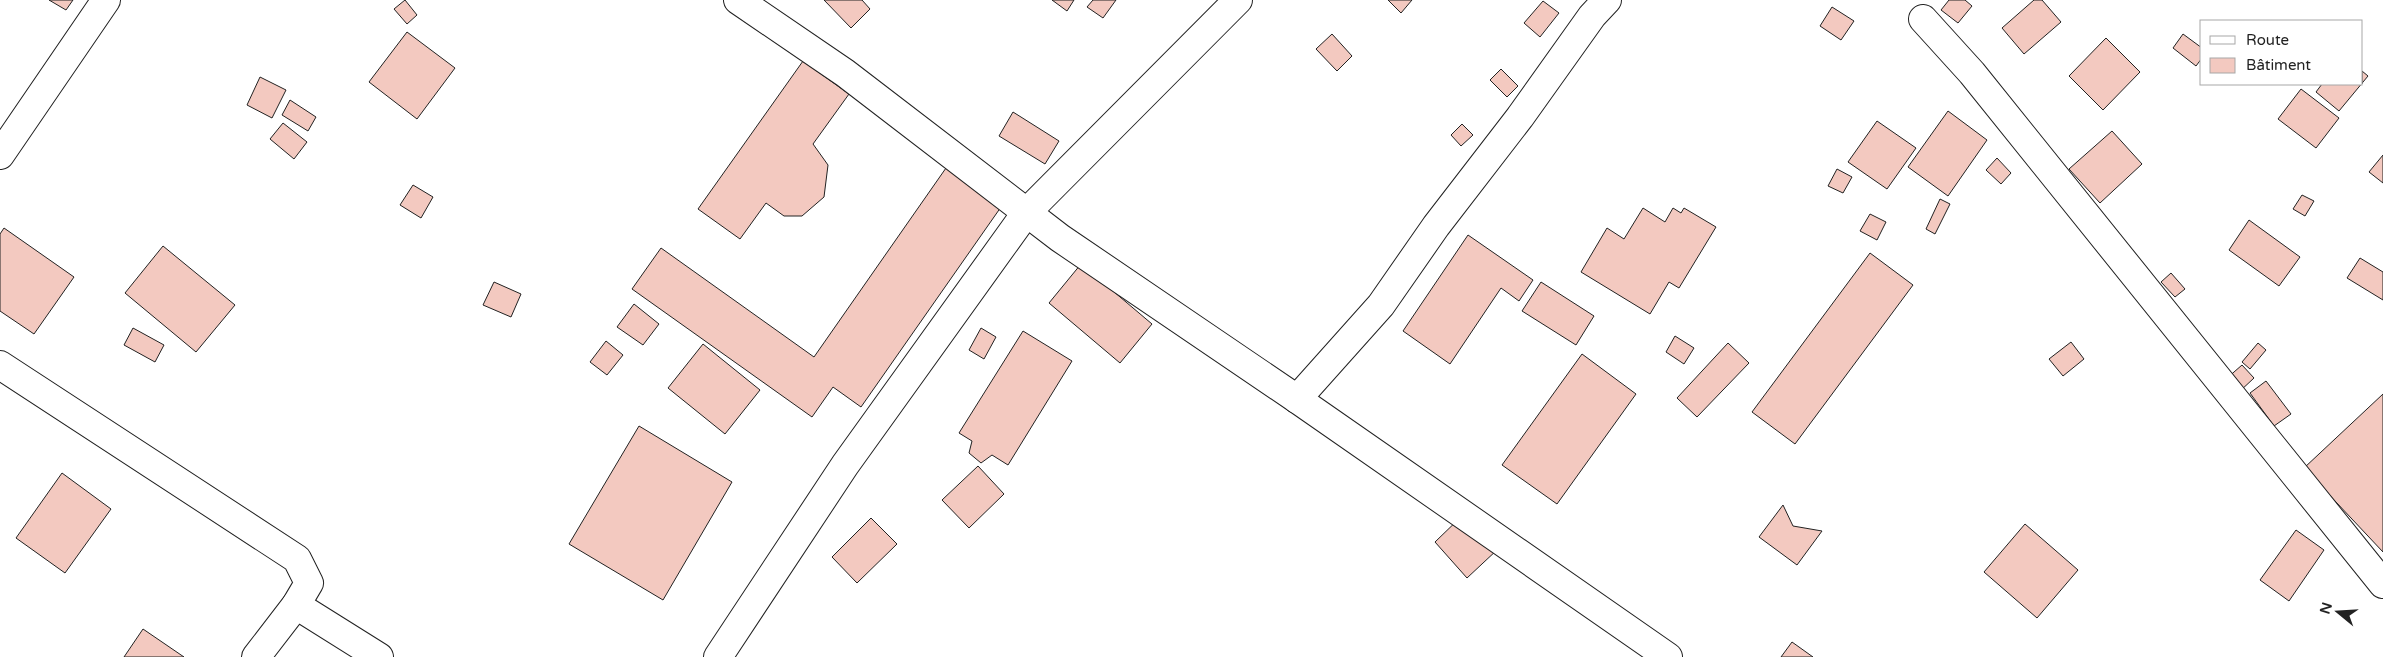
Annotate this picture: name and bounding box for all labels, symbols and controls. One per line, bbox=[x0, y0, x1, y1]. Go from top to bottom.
legend bbox=[2200, 20, 2363, 85]
text: Route bbox=[2246, 31, 2289, 49]
text: Bâtiment bbox=[2246, 56, 2311, 74]
north arrow bbox=[2313, 587, 2363, 637]
text: N bbox=[2316, 600, 2336, 616]

